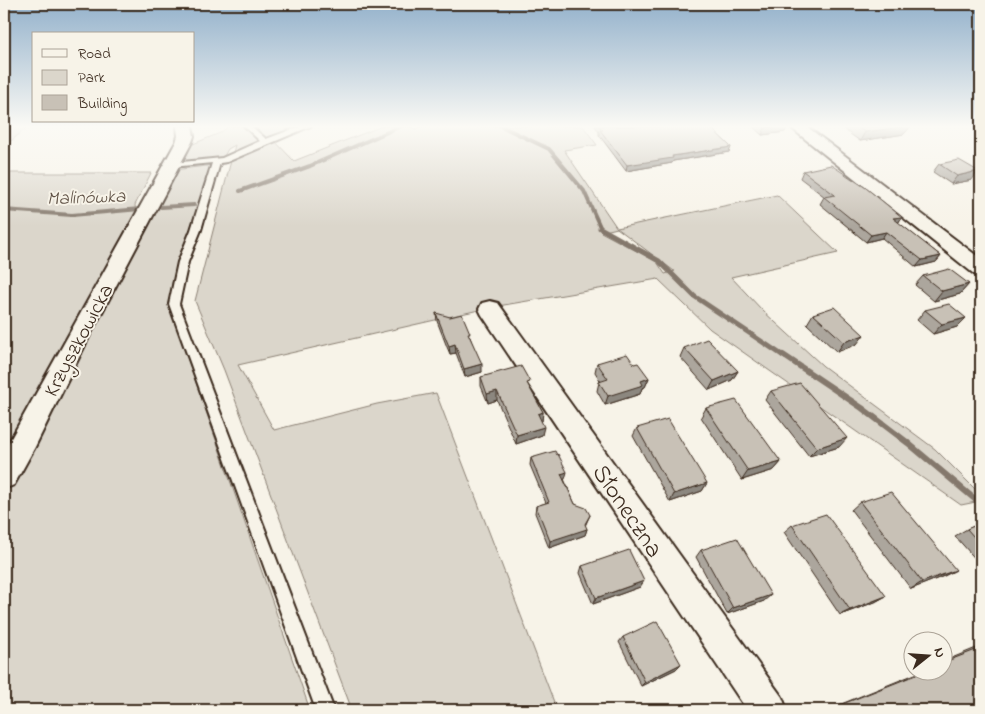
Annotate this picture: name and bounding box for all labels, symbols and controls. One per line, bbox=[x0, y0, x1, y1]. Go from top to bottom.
legend bbox=[32, 32, 195, 122]
text: Road bbox=[78, 43, 111, 65]
text: Park bbox=[78, 67, 106, 89]
text: Building bbox=[77, 93, 127, 116]
water label: Malinówka bbox=[46, 184, 126, 213]
street label: Krzyszkowicka bbox=[37, 279, 124, 404]
street label: Słoneczna bbox=[582, 458, 671, 566]
north arrow bbox=[902, 632, 952, 682]
text: N bbox=[928, 645, 950, 660]

